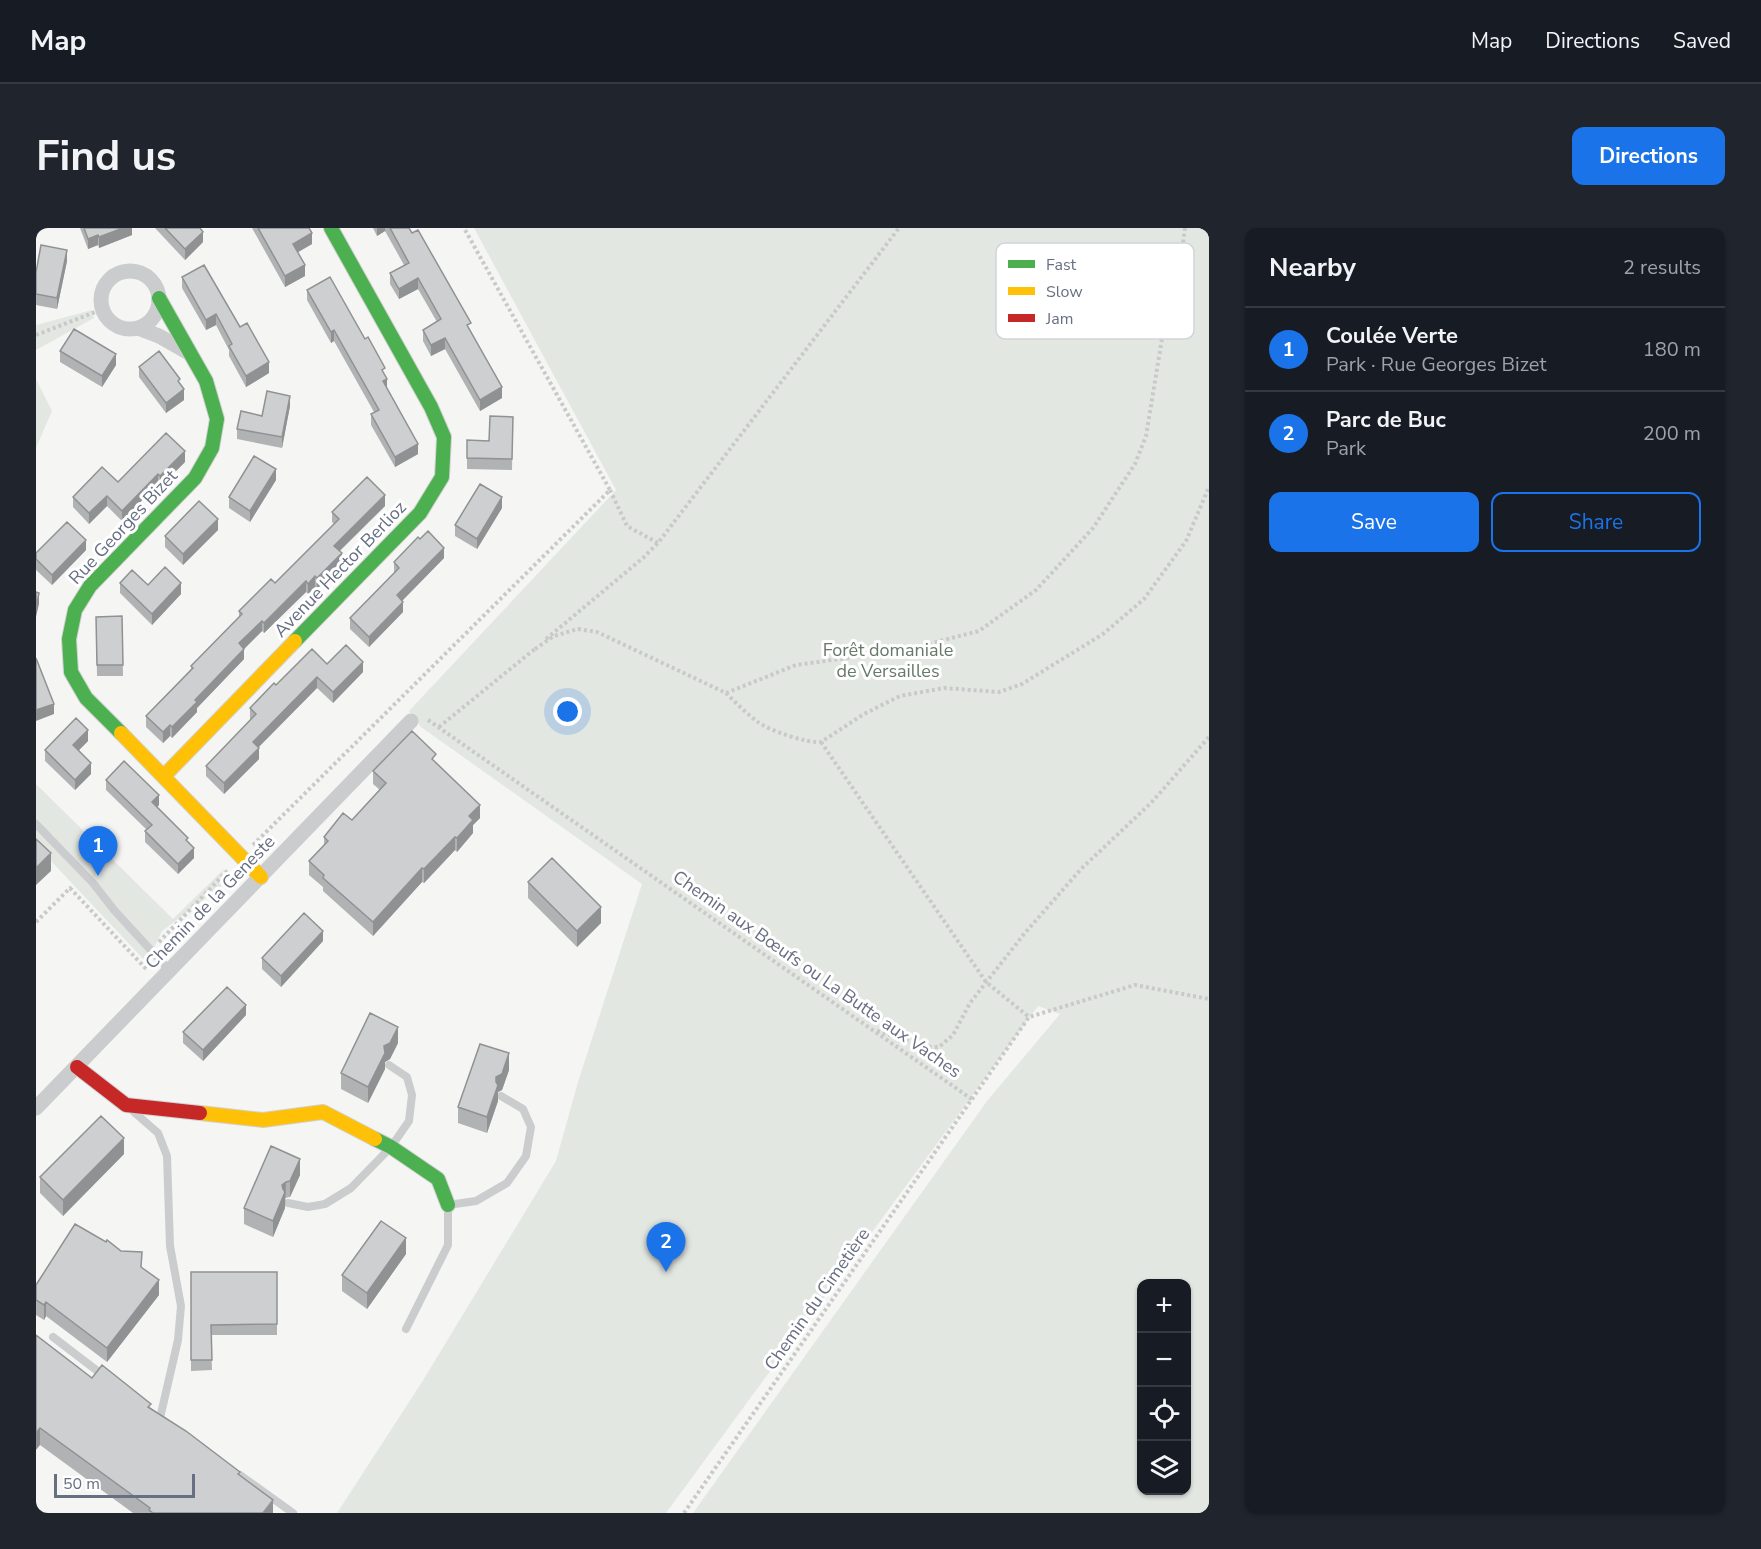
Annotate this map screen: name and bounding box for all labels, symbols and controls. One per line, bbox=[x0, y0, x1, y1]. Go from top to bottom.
text: Map bbox=[30, 22, 86, 60]
text: Map bbox=[1471, 27, 1512, 55]
text: Directions bbox=[1545, 27, 1640, 55]
text: Saved bbox=[1673, 27, 1731, 55]
button: Directions bbox=[1572, 127, 1725, 185]
text: Find us bbox=[36, 128, 176, 185]
legend bbox=[996, 243, 1194, 339]
text: Nearby bbox=[1269, 250, 1356, 285]
text: Fast bbox=[1046, 254, 1077, 276]
text: 2 results bbox=[1623, 254, 1701, 281]
text: Slow bbox=[1046, 281, 1083, 303]
text: Jam bbox=[1045, 308, 1073, 330]
text: Coulée Verte bbox=[1326, 321, 1458, 351]
text: 1 bbox=[1283, 336, 1295, 363]
text: 180 m bbox=[1643, 336, 1701, 363]
text: Park · Rue Georges Bizet bbox=[1326, 351, 1546, 378]
text: Parc de Buc bbox=[1326, 405, 1446, 435]
text: 2 bbox=[1283, 420, 1295, 447]
text: 200 m bbox=[1643, 420, 1701, 447]
text: Park bbox=[1326, 435, 1366, 462]
street label: Rue Georges Bizet bbox=[63, 464, 183, 590]
button: Save bbox=[1269, 492, 1479, 552]
button: Share bbox=[1491, 492, 1701, 552]
street label: Avenue Hector Berlioz bbox=[269, 496, 411, 642]
park label: Forêt domaniale de Versailles bbox=[823, 638, 953, 683]
your location bbox=[553, 697, 582, 726]
pin: 1 bbox=[78, 826, 118, 876]
street label: Chemin de la Geneste bbox=[140, 830, 280, 974]
street label: Chemin aux Bœufs ou La Butte aux Vaches bbox=[668, 865, 966, 1083]
pin: 2 bbox=[646, 1222, 686, 1272]
street label: Chemin du Cimetière bbox=[759, 1223, 875, 1375]
map controls bbox=[1137, 1279, 1191, 1495]
button: + bbox=[1137, 1279, 1191, 1333]
button: − bbox=[1137, 1333, 1191, 1387]
button: locate bbox=[1137, 1387, 1191, 1441]
button: layers bbox=[1137, 1441, 1191, 1495]
scale bar bbox=[54, 1471, 195, 1498]
text: 50 m bbox=[63, 1473, 100, 1495]

